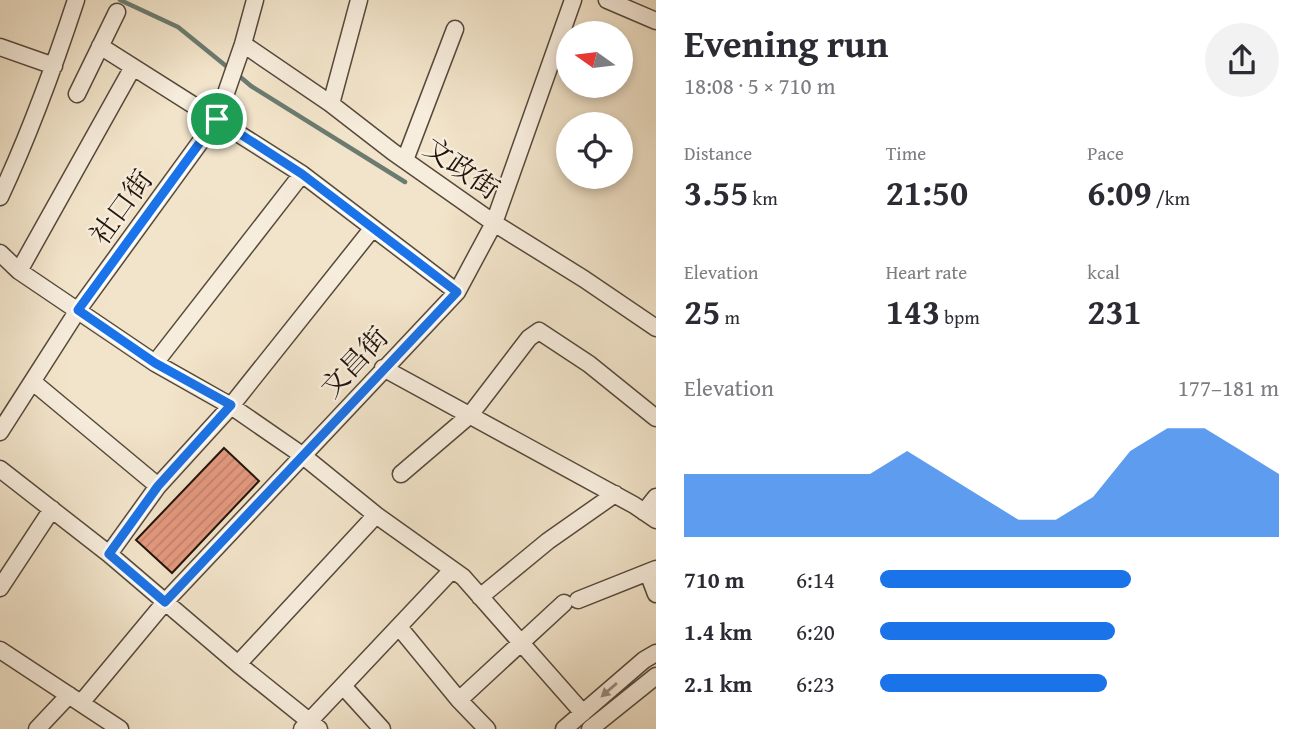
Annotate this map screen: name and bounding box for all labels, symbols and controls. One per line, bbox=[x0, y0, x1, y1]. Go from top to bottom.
text: Evening run bbox=[684, 15, 888, 71]
north arrow bbox=[556, 21, 634, 98]
map controls bbox=[556, 21, 633, 189]
button: share bbox=[1205, 23, 1279, 97]
text: 18:08 · 5 × 710 m bbox=[684, 69, 836, 102]
pin bbox=[187, 89, 247, 149]
icon: arrive bbox=[198, 100, 236, 138]
button: locate bbox=[556, 112, 633, 189]
street label: 文政街 bbox=[416, 127, 508, 208]
text: Distance bbox=[684, 139, 752, 167]
text: Time bbox=[886, 139, 926, 167]
text: Pace bbox=[1087, 139, 1124, 167]
street label: 社口街 bbox=[79, 161, 162, 253]
text: 3.55 bbox=[684, 167, 748, 218]
text: 21:50 bbox=[886, 167, 968, 218]
text: 6:09 bbox=[1087, 167, 1152, 218]
text: km bbox=[748, 184, 778, 212]
text: /km bbox=[1152, 184, 1190, 212]
text: Elevation bbox=[684, 258, 758, 286]
text: Heart rate bbox=[886, 258, 967, 286]
text: kcal bbox=[1087, 258, 1120, 286]
text: 25 bbox=[684, 286, 720, 337]
text: 143 bbox=[886, 286, 940, 337]
text: 231 bbox=[1087, 286, 1142, 337]
text: m bbox=[720, 303, 740, 331]
text: bpm bbox=[940, 303, 980, 331]
street label: 文昌街 bbox=[310, 317, 397, 406]
text: Elevation bbox=[684, 371, 774, 404]
text: 177–181 m bbox=[1178, 371, 1279, 404]
text: 710 m bbox=[684, 563, 745, 596]
text: 6:14 bbox=[796, 563, 835, 596]
text: 1.4 km bbox=[684, 615, 752, 648]
text: 6:20 bbox=[796, 615, 835, 648]
text: 2.1 km bbox=[684, 667, 752, 700]
text: 6:23 bbox=[796, 667, 835, 700]
one-way arrow bbox=[601, 682, 618, 697]

